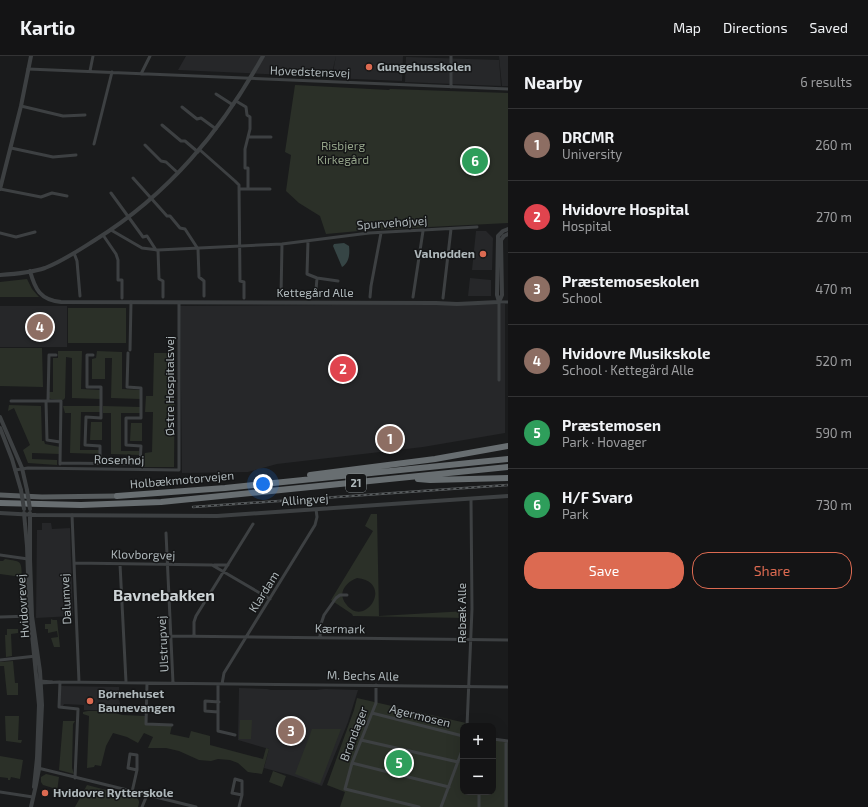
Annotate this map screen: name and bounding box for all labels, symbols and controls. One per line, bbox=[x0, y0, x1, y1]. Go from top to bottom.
text: Kartio bbox=[20, 16, 75, 39]
text: Map bbox=[673, 19, 701, 36]
text: Directions bbox=[723, 19, 788, 36]
text: Saved bbox=[810, 19, 848, 36]
place label: Gungehusskolen bbox=[377, 59, 471, 73]
marker: Gungehusskolen bbox=[364, 62, 374, 72]
street label: Høvedstensvej bbox=[270, 63, 350, 80]
text: Nearby bbox=[524, 72, 582, 92]
text: 6 results bbox=[800, 74, 852, 90]
text: DRCMR bbox=[562, 128, 614, 146]
text: 1 bbox=[534, 137, 540, 153]
text: 260 m bbox=[815, 137, 852, 153]
park label: Risbjerg Kirkegård bbox=[317, 138, 369, 166]
pin: 6 bbox=[462, 146, 488, 176]
text: University bbox=[562, 146, 622, 162]
text: Hvidovre Hospital bbox=[562, 200, 689, 218]
text: 2 bbox=[533, 209, 541, 225]
text: 270 m bbox=[816, 209, 852, 225]
street label: Spurvehøjvej bbox=[356, 213, 428, 232]
text: Hospital bbox=[562, 218, 611, 234]
place label: Valnødden bbox=[414, 246, 475, 260]
marker: Valnødden bbox=[478, 249, 488, 259]
text: Præstemoseskolen bbox=[562, 272, 699, 290]
text: 3 bbox=[533, 281, 541, 297]
text: 470 m bbox=[815, 281, 852, 297]
street label: Kettegård Alle bbox=[276, 285, 354, 299]
text: School bbox=[562, 290, 602, 306]
pin: 4 bbox=[27, 312, 53, 342]
street label: Østre Hospitalsvej bbox=[162, 336, 177, 436]
text: Hvidovre Musikskole bbox=[562, 344, 711, 362]
text: 4 bbox=[533, 353, 541, 369]
text: 520 m bbox=[816, 353, 852, 369]
pin: 2 bbox=[330, 354, 356, 384]
text: School · Kettegård Alle bbox=[562, 362, 694, 378]
text: Præstemosen bbox=[562, 416, 661, 434]
pin: 1 bbox=[377, 424, 403, 454]
text: 5 bbox=[533, 425, 541, 441]
text: 590 m bbox=[815, 425, 852, 441]
text: Park · Hovager bbox=[562, 434, 647, 450]
street label: Rosenhøj bbox=[94, 452, 144, 467]
street label: Holbækmotorvejen bbox=[129, 467, 235, 492]
your location bbox=[253, 474, 273, 494]
road number: 21 bbox=[346, 474, 366, 492]
text: H/F Svarø bbox=[562, 488, 633, 506]
street label: Allingvej bbox=[281, 490, 329, 509]
text: 6 bbox=[533, 497, 541, 513]
text: 730 m bbox=[816, 497, 852, 513]
text: Park bbox=[562, 506, 589, 522]
street label: Klovborgvej bbox=[111, 546, 175, 563]
button: Save bbox=[524, 552, 684, 589]
button: Share bbox=[692, 552, 852, 589]
street label: Klardam bbox=[245, 568, 281, 615]
street label: Dalumvej bbox=[57, 573, 74, 625]
street label: Hvidovrevej bbox=[13, 574, 32, 639]
street label: Rebæk Alle bbox=[454, 583, 468, 643]
district label: Bavnebakken bbox=[113, 585, 215, 604]
street label: Ulstrupvej bbox=[154, 615, 171, 673]
street label: Kærmark bbox=[315, 621, 365, 635]
street label: M. Bechs Alle bbox=[327, 667, 399, 683]
place label: Børnehuset Baunevangen bbox=[98, 686, 175, 714]
marker: Børnehuset Baunevangen bbox=[85, 696, 95, 706]
street label: Agermosen bbox=[388, 701, 452, 729]
street label: Brøndager bbox=[336, 704, 370, 763]
pin: 3 bbox=[278, 716, 304, 746]
map controls bbox=[460, 723, 496, 795]
button: + bbox=[460, 723, 496, 759]
pin: 5 bbox=[386, 748, 412, 778]
button: − bbox=[460, 759, 496, 795]
place label: Hvidovre Rytterskole bbox=[53, 785, 174, 800]
marker: Hvidovre Rytterskole bbox=[40, 788, 50, 798]

